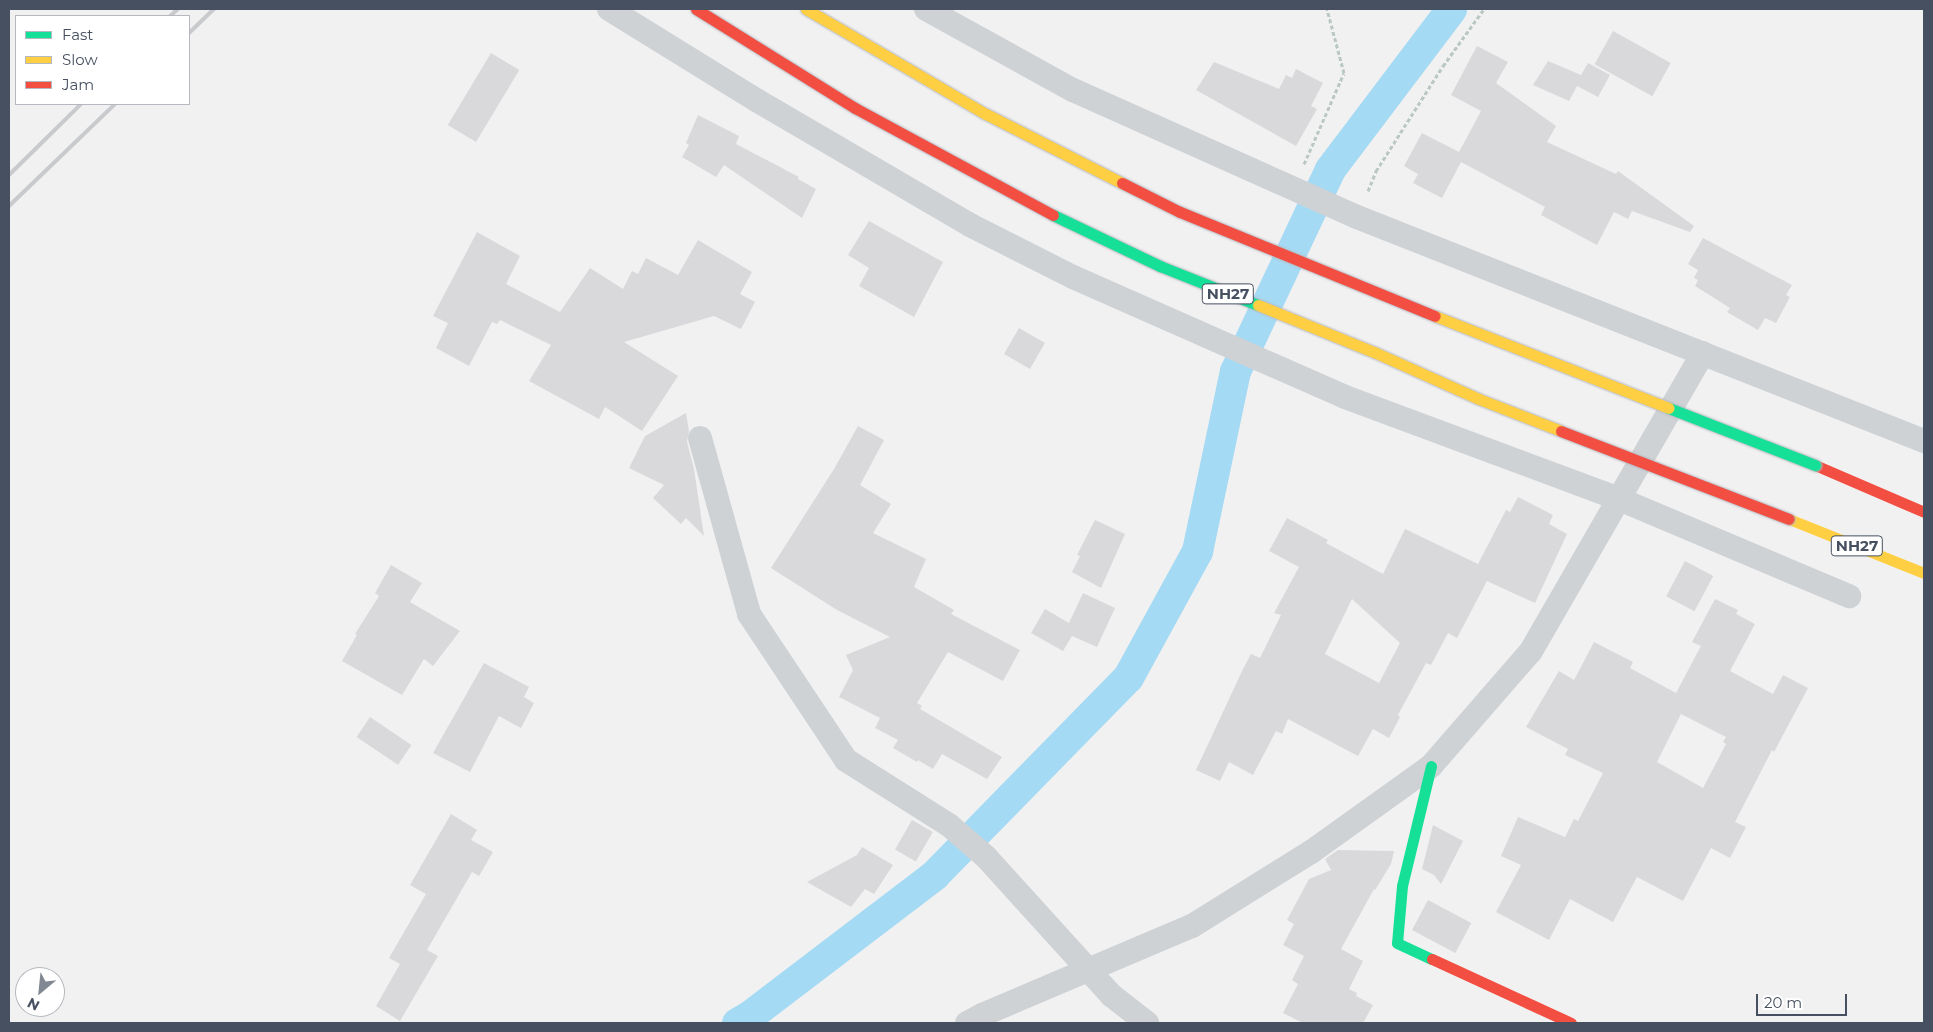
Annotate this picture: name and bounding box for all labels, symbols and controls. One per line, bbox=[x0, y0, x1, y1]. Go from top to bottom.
legend bbox=[15, 15, 190, 105]
text: Fast bbox=[62, 25, 93, 44]
text: Slow bbox=[62, 50, 98, 69]
text: Jam bbox=[62, 75, 94, 94]
road number: NH27 bbox=[1202, 282, 1254, 306]
road number: NH27 bbox=[1831, 534, 1883, 558]
north arrow bbox=[15, 967, 65, 1017]
scale bar bbox=[1758, 984, 1849, 1016]
text: 20 m bbox=[1764, 993, 1802, 1012]
text: N bbox=[24, 994, 43, 1015]

